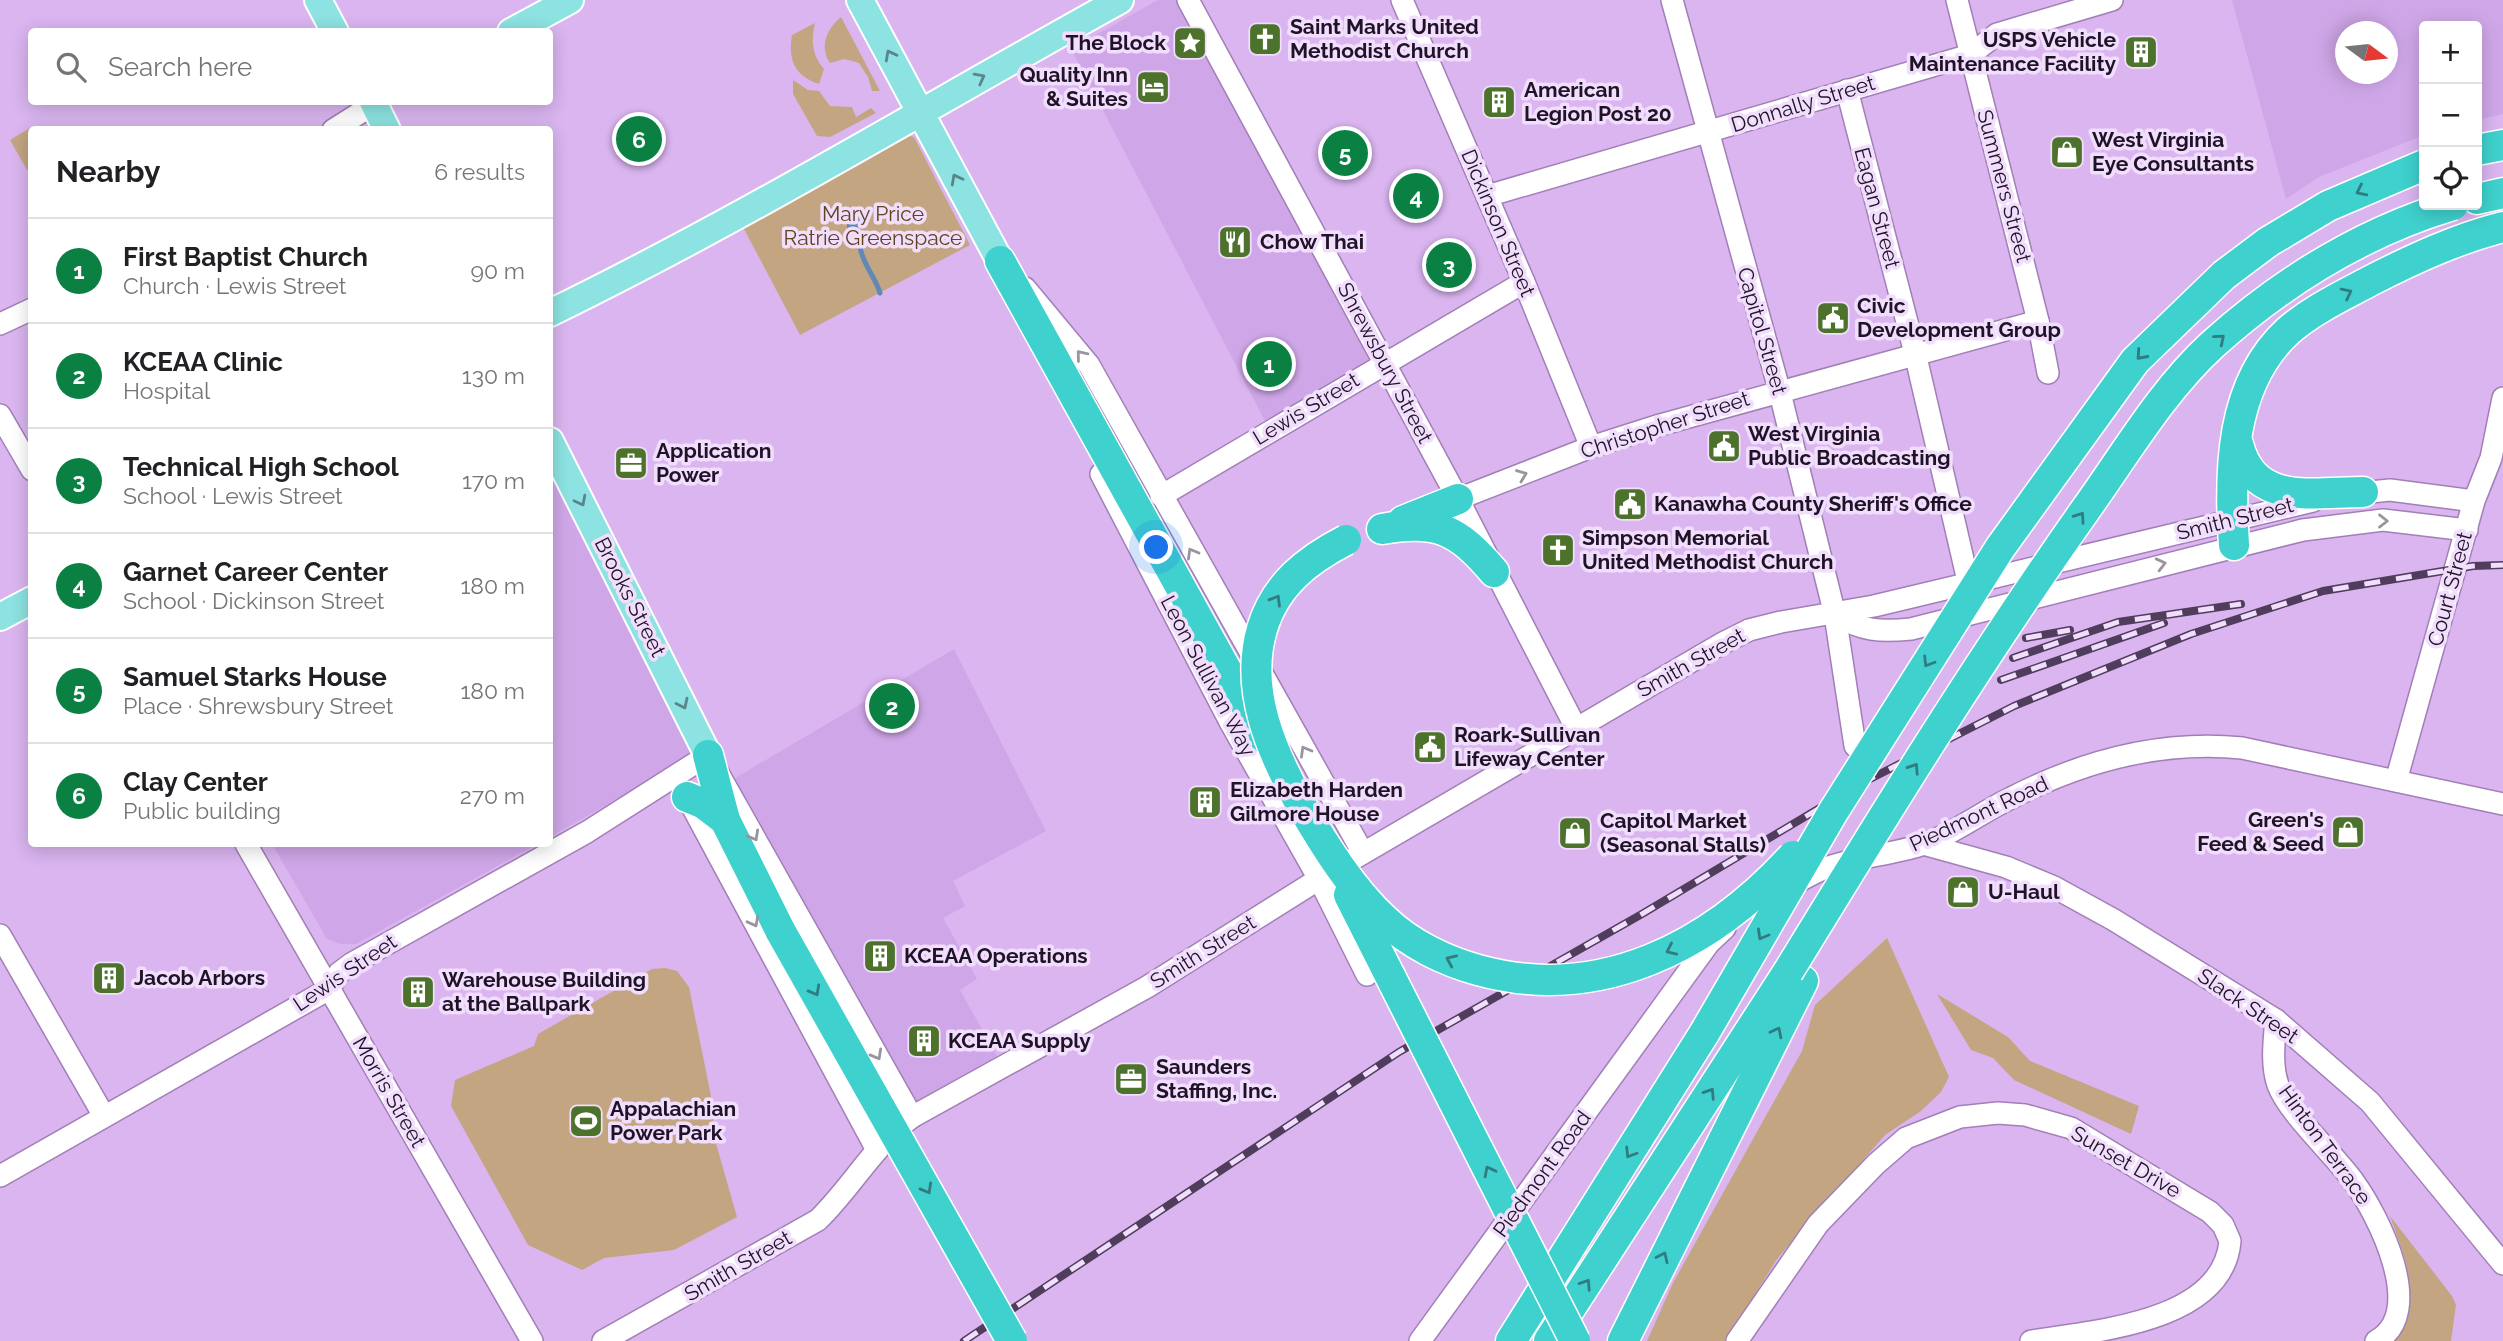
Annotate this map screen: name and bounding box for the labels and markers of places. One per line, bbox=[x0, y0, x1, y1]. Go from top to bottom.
place label: Saint Marks United Methodist Church bbox=[1290, 14, 1479, 63]
church icon: Saint Marks United Methodist Church bbox=[1246, 20, 1284, 58]
place icon: The Block bbox=[1171, 24, 1209, 62]
place label: USPS Vehicle Maintenance Facility bbox=[1909, 27, 2116, 76]
place label: The Block bbox=[1065, 30, 1166, 55]
building icon: USPS Vehicle Maintenance Facility bbox=[2122, 33, 2160, 71]
place label: Quality Inn & Suites bbox=[1020, 62, 1128, 111]
hotel icon: Quality Inn & Suites bbox=[1134, 68, 1172, 106]
place label: American Legion Post 20 bbox=[1524, 77, 1672, 126]
building icon: American Legion Post 20 bbox=[1480, 83, 1518, 121]
pin: 6 bbox=[616, 113, 662, 165]
pin: 5 bbox=[1322, 127, 1368, 179]
place label: West Virginia Eye Consultants bbox=[2092, 127, 2254, 176]
shop icon: West Virginia Eye Consultants bbox=[2048, 133, 2086, 171]
pin: 4 bbox=[1393, 170, 1439, 222]
restaurant icon: Chow Thai bbox=[1216, 223, 1254, 261]
place label: Chow Thai bbox=[1260, 229, 1364, 254]
pin: 3 bbox=[1426, 239, 1472, 291]
place label: Civic Development Group bbox=[1857, 293, 2061, 342]
public building icon: Civic Development Group bbox=[1814, 299, 1852, 337]
pin: 1 bbox=[1246, 338, 1292, 390]
place label: West Virginia Public Broadcasting bbox=[1748, 421, 1951, 470]
public building icon: West Virginia Public Broadcasting bbox=[1705, 427, 1743, 465]
place label: Application Power bbox=[656, 438, 771, 487]
office icon: Application Power bbox=[612, 444, 650, 482]
public building icon: Kanawha County Sheriff's Office bbox=[1611, 485, 1649, 523]
place label: Kanawha County Sheriff's Office bbox=[1654, 491, 1972, 516]
place label: Simpson Memorial United Methodist Church bbox=[1582, 525, 1834, 574]
church icon: Simpson Memorial United Methodist Church bbox=[1539, 531, 1577, 569]
pin: 2 bbox=[869, 680, 915, 732]
place label: Roark-Sullivan Lifeway Center bbox=[1454, 722, 1605, 771]
public building icon: Roark-Sullivan Lifeway Center bbox=[1411, 728, 1449, 766]
place label: Elizabeth Harden Gilmore House bbox=[1230, 777, 1403, 826]
building icon: Elizabeth Harden Gilmore House bbox=[1186, 783, 1224, 821]
place label: Green's Feed & Seed bbox=[2197, 807, 2324, 856]
place label: Capitol Market (Seasonal Stalls) bbox=[1600, 808, 1766, 857]
shop icon: Green's Feed & Seed bbox=[2329, 813, 2367, 851]
shop icon: Capitol Market (Seasonal Stalls) bbox=[1556, 814, 1594, 852]
shop icon: U-Haul bbox=[1944, 873, 1982, 911]
place label: U-Haul bbox=[1988, 879, 2060, 904]
building icon: KCEAA Operations bbox=[861, 937, 899, 975]
place label: KCEAA Operations bbox=[904, 943, 1088, 968]
building icon: Jacob Arbors bbox=[90, 959, 128, 997]
place label: Jacob Arbors bbox=[134, 965, 265, 990]
place label: Warehouse Building at the Ballpark bbox=[442, 967, 646, 1016]
building icon: Warehouse Building at the Ballpark bbox=[399, 973, 437, 1011]
building icon: KCEAA Supply bbox=[905, 1022, 943, 1060]
place label: KCEAA Supply bbox=[948, 1028, 1091, 1053]
place label: Saunders Staffing, Inc. bbox=[1156, 1054, 1277, 1103]
office icon: Saunders Staffing, Inc. bbox=[1112, 1060, 1150, 1098]
place label: Appalachian Power Park bbox=[610, 1096, 736, 1145]
sports icon: Appalachian Power Park bbox=[567, 1102, 605, 1140]

